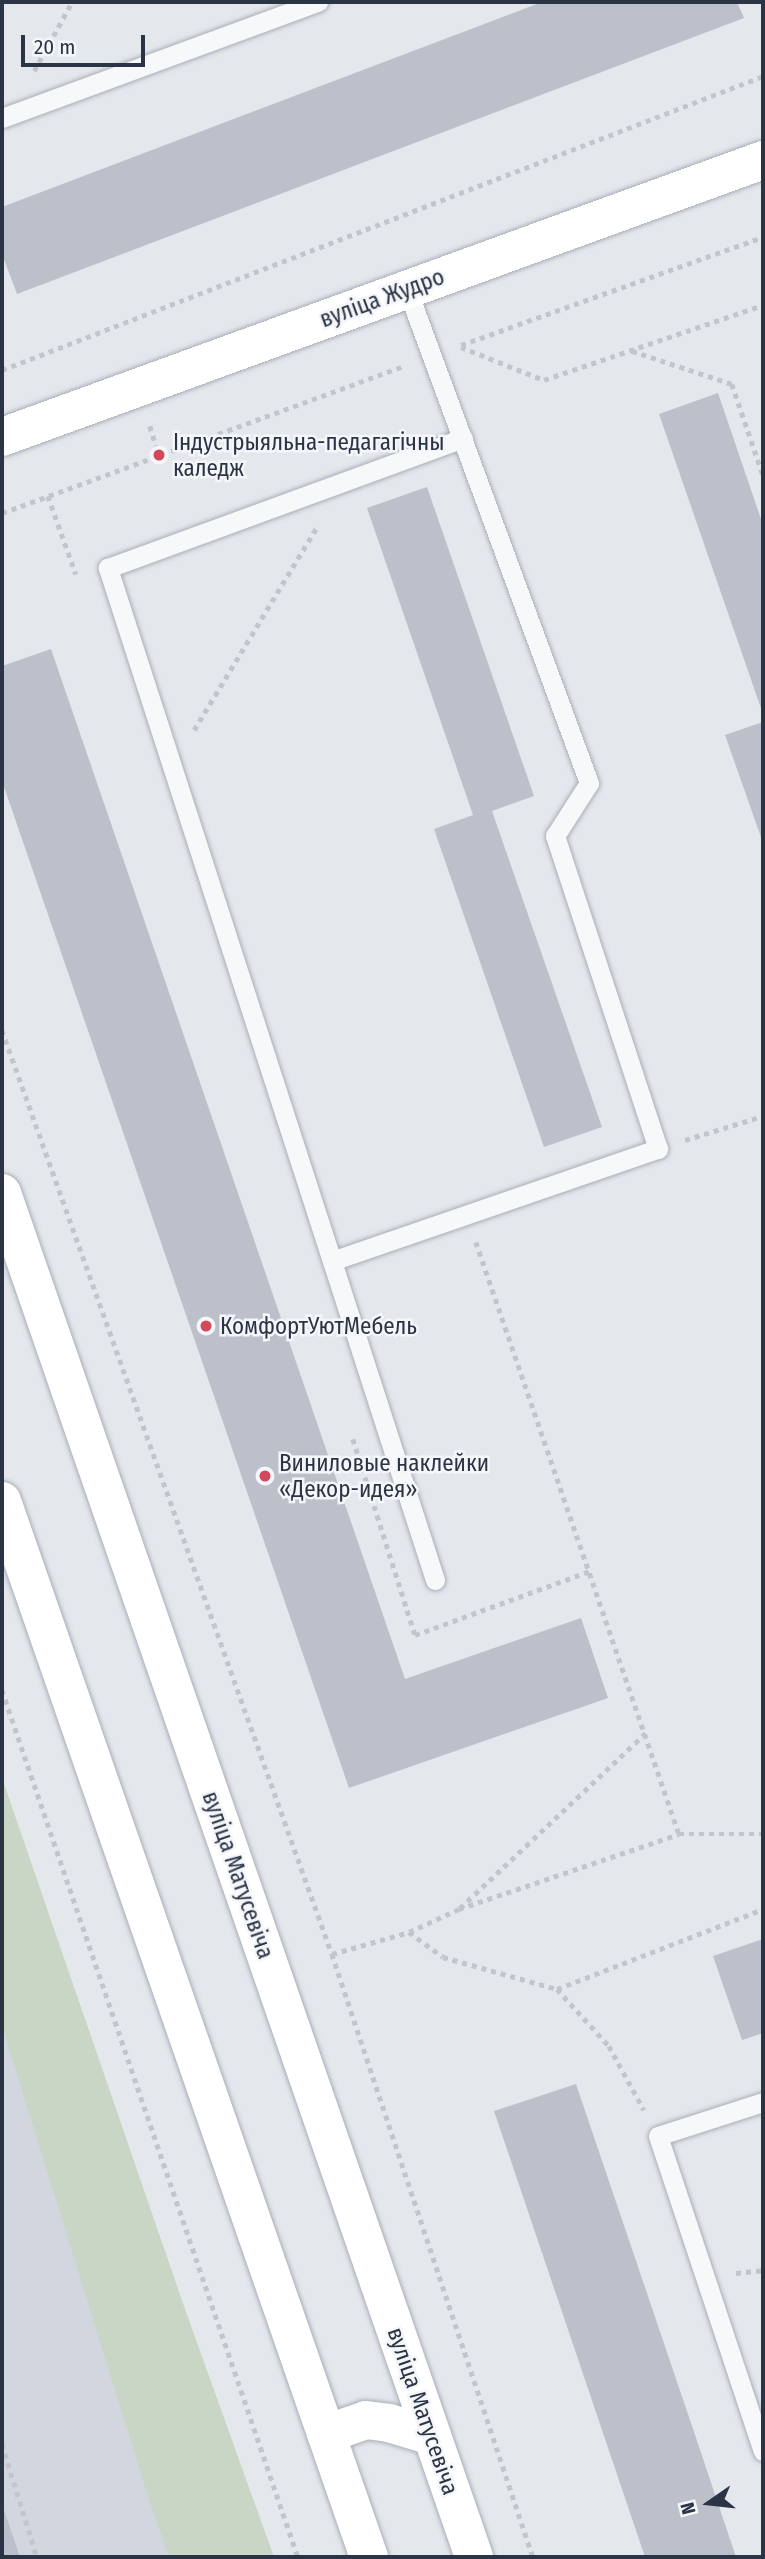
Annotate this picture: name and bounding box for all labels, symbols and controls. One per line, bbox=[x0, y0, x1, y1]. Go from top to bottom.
scale bar bbox=[24, 21, 149, 65]
text: 20 m bbox=[34, 34, 75, 60]
street label: вуліца Жудро bbox=[316, 263, 448, 333]
place label: Індустрыяльна-педагагічны каледж bbox=[173, 428, 445, 482]
marker: Індустрыяльна-педагагічны каледж bbox=[151, 447, 167, 463]
place label: КомфортУютМебель bbox=[220, 1312, 417, 1340]
marker: КомфортУютМебель bbox=[198, 1318, 214, 1334]
place label: Виниловые наклейки «Декор-идея» bbox=[279, 1449, 489, 1503]
marker: Виниловые наклейки «Декор-идея» bbox=[257, 1468, 273, 1484]
street label: вуліца Матусевіча bbox=[196, 1788, 280, 1962]
street label: вуліца Матусевіча bbox=[381, 2324, 465, 2498]
north arrow bbox=[674, 2468, 744, 2538]
text: N bbox=[676, 2500, 701, 2517]

